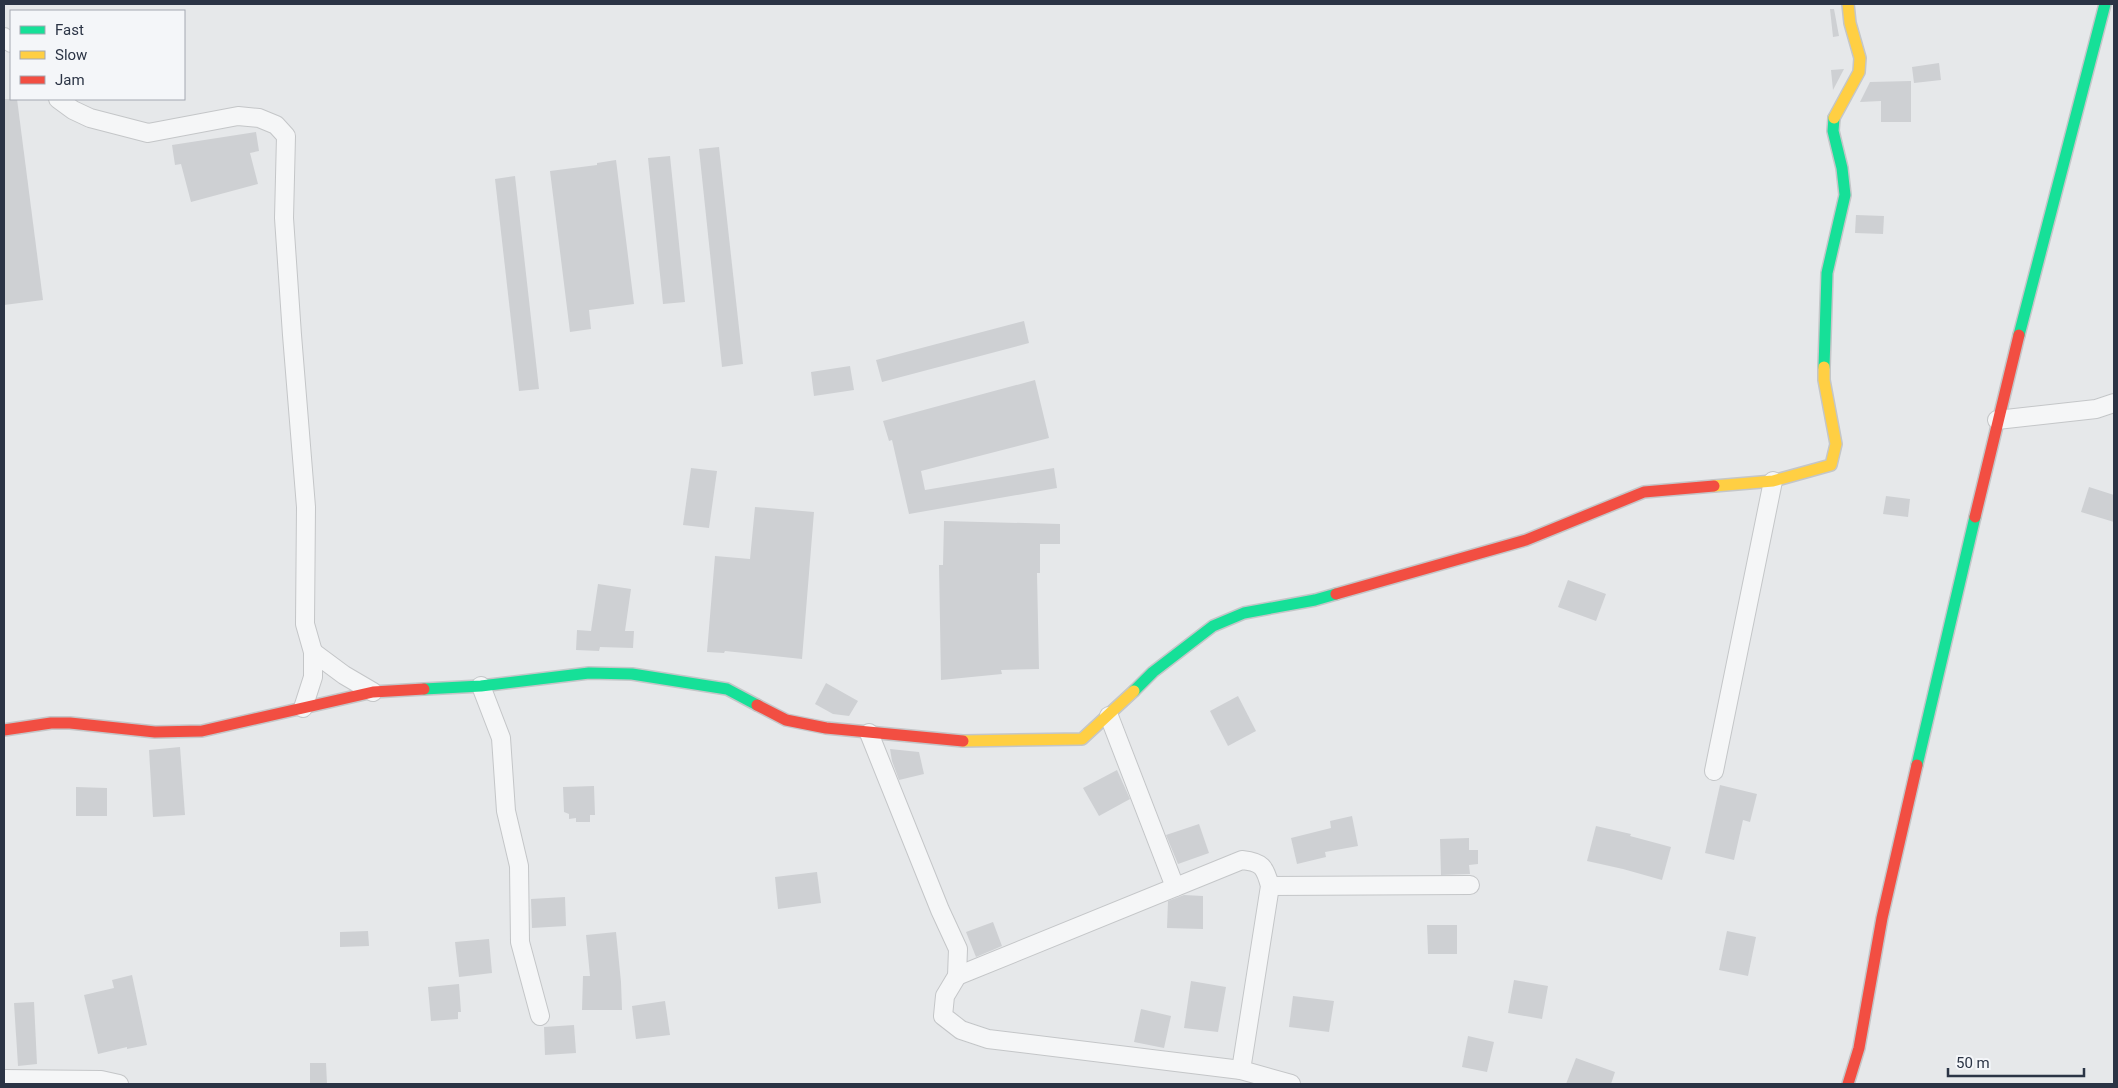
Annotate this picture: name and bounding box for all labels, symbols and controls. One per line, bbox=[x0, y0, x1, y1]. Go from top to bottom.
legend bbox=[10, 10, 185, 100]
text: Fast bbox=[55, 21, 84, 39]
text: Slow bbox=[55, 46, 87, 64]
text: Jam bbox=[55, 71, 85, 89]
scale bar bbox=[1948, 1046, 2084, 1078]
text: 50 m bbox=[1956, 1054, 1990, 1072]

